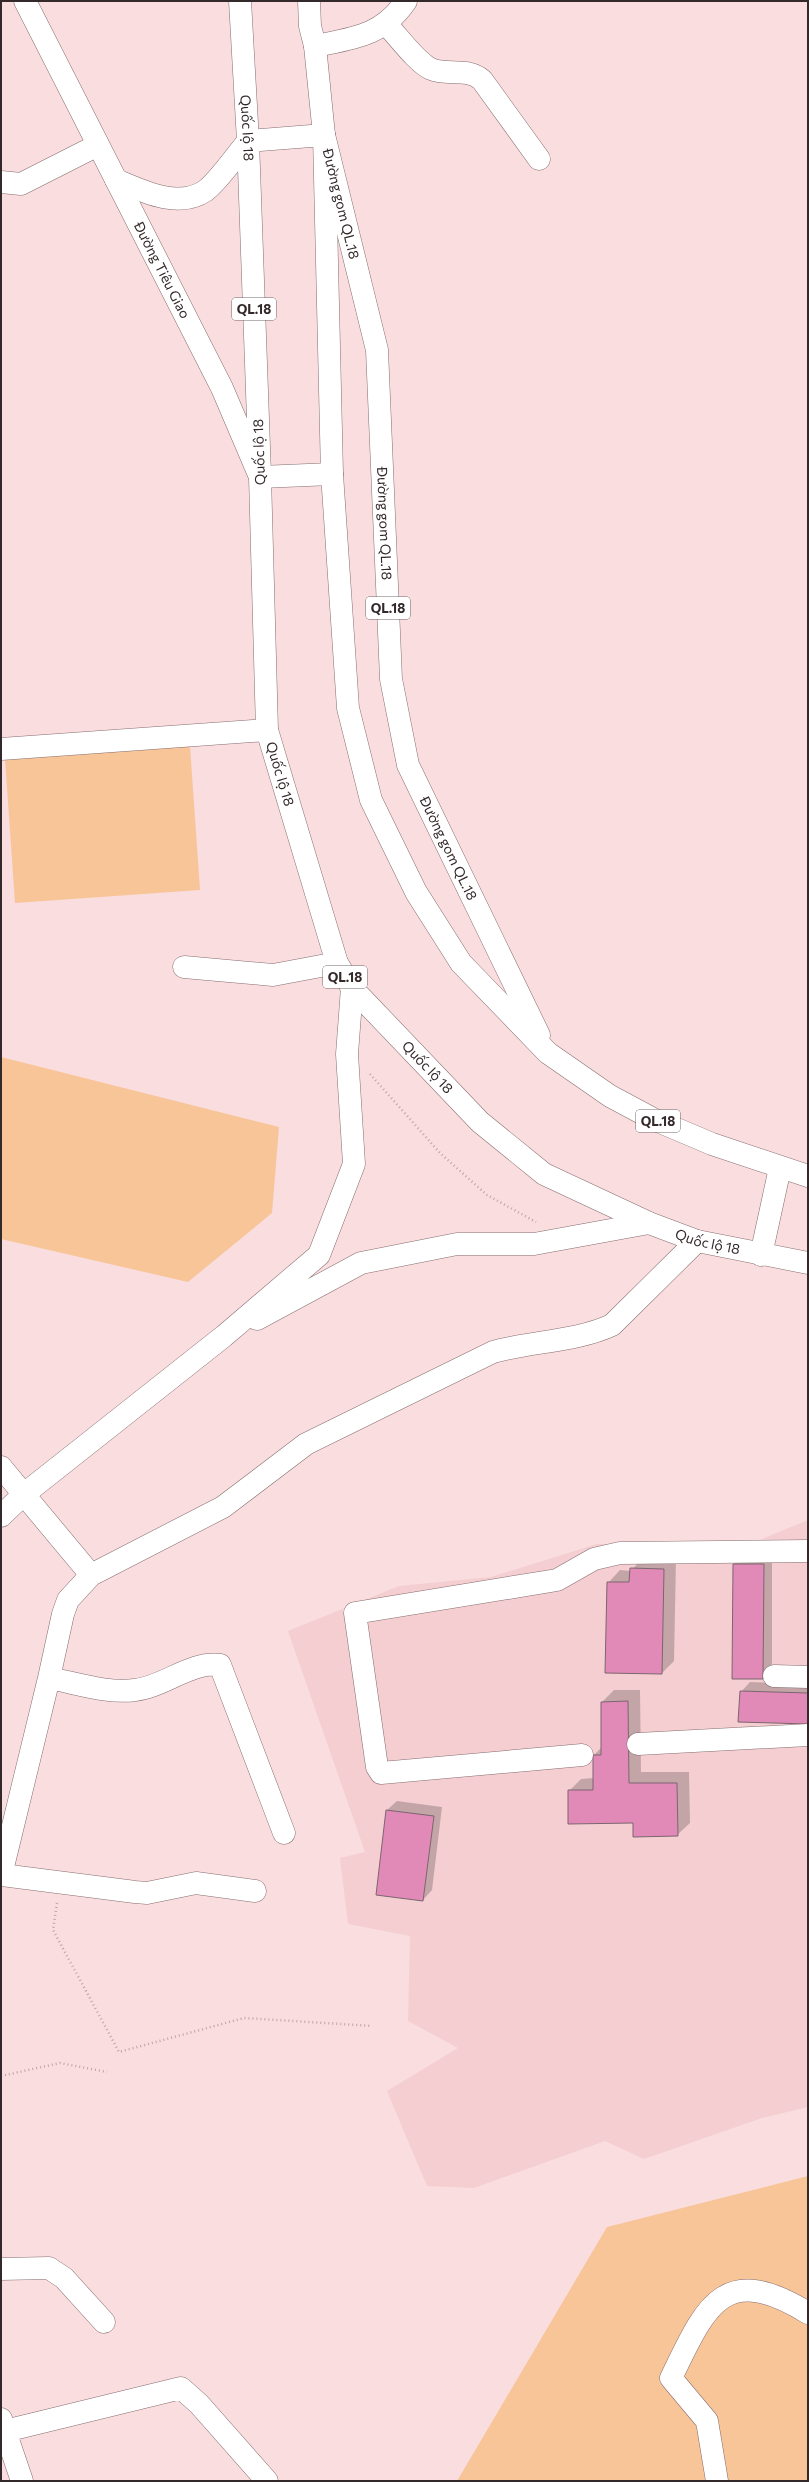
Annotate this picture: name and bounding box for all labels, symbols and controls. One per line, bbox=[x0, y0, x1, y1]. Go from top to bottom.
street label: Quốc lộ 18 bbox=[237, 94, 258, 161]
street label: Đường gom QL.18 bbox=[319, 146, 363, 261]
street label: Đường Tiêu Giao bbox=[130, 218, 194, 321]
road number: QL.18 bbox=[232, 298, 276, 320]
street label: Quốc lộ 18 bbox=[249, 419, 268, 485]
street label: Đường gom QL.18 bbox=[374, 465, 396, 580]
road number: QL.18 bbox=[366, 597, 410, 619]
street label: Quốc lộ 18 bbox=[263, 740, 298, 808]
street label: Đường gom QL.18 bbox=[416, 793, 481, 903]
road number: QL.18 bbox=[323, 966, 367, 988]
street label: Quốc lộ 18 bbox=[399, 1037, 457, 1097]
road number: QL.18 bbox=[636, 1110, 680, 1132]
street label: Quốc lộ 18 bbox=[673, 1225, 742, 1257]

